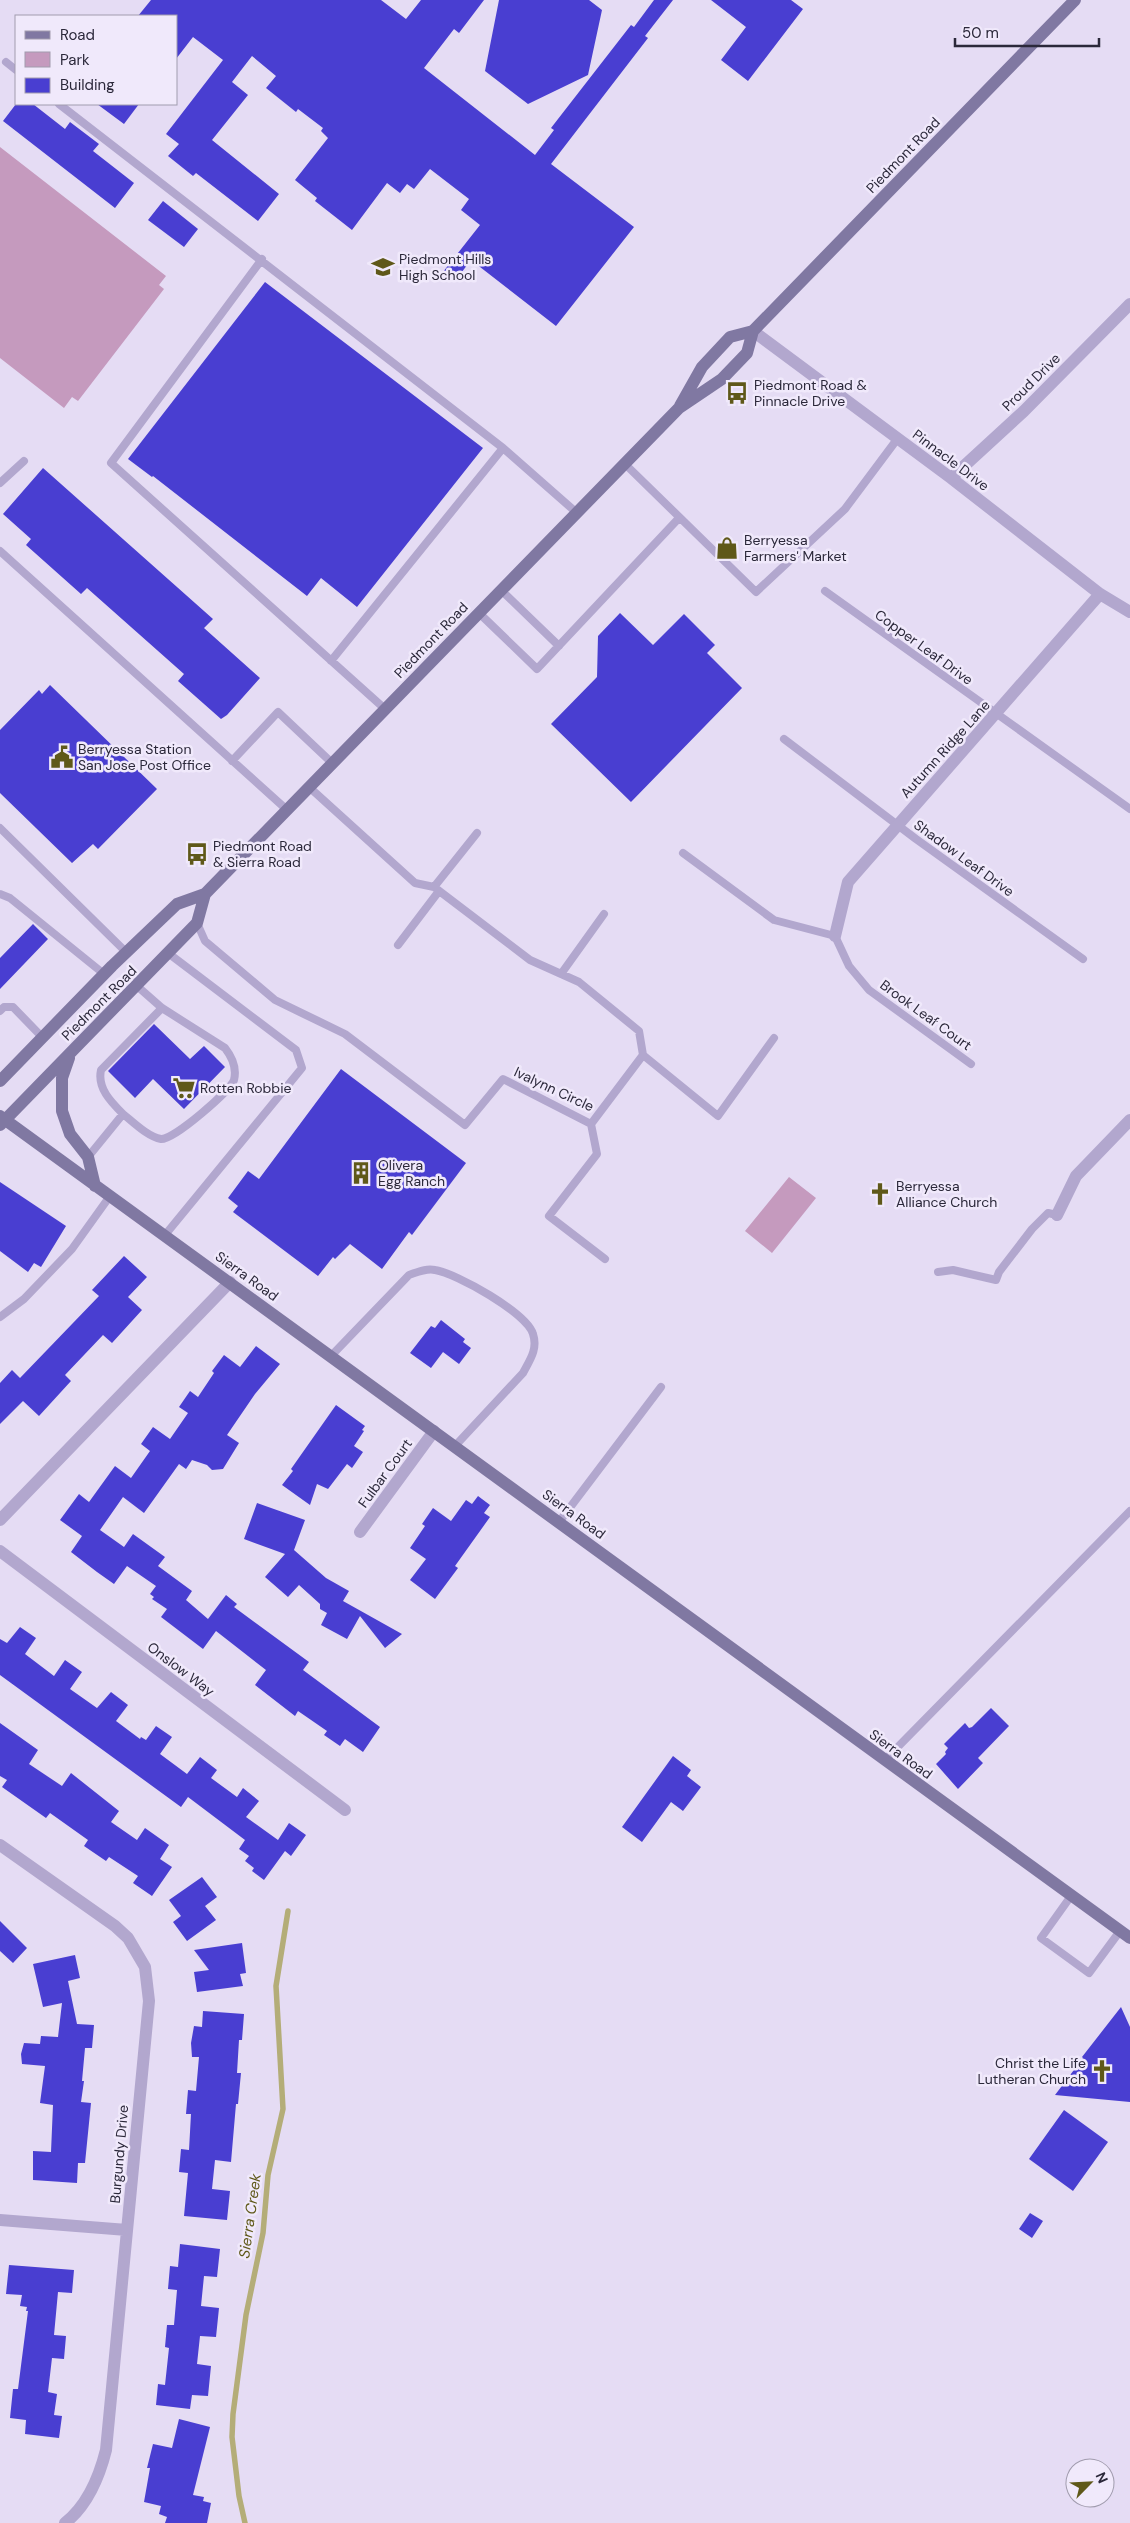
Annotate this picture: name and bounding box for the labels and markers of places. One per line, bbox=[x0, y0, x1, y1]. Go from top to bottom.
place label: Piedmont Hills High School bbox=[399, 250, 491, 284]
school or university icon: Piedmont Hills High School bbox=[370, 254, 396, 280]
place label: Piedmont Road & Pinnacle Drive bbox=[754, 376, 867, 410]
bus stop icon: Piedmont Road & Pinnacle Drive bbox=[724, 380, 750, 406]
place label: Berryessa Farmers' Market bbox=[744, 531, 847, 565]
shop icon: Berryessa Farmers' Market bbox=[714, 535, 740, 561]
place label: Berryessa Station San Jose Post Office bbox=[78, 740, 211, 774]
public building icon: Berryessa Station San Jose Post Office bbox=[49, 744, 75, 770]
place label: Piedmont Road & Sierra Road bbox=[213, 837, 312, 871]
bus stop icon: Piedmont Road & Sierra Road bbox=[184, 841, 210, 867]
supermarket icon: Rotten Robbie bbox=[171, 1075, 197, 1101]
place label: Rotten Robbie bbox=[200, 1079, 291, 1097]
place label: Olivera Egg Ranch bbox=[378, 1156, 445, 1190]
building icon: Olivera Egg Ranch bbox=[348, 1160, 374, 1186]
place label: Berryessa Alliance Church bbox=[896, 1177, 997, 1211]
church icon: Berryessa Alliance Church bbox=[867, 1181, 893, 1207]
place label: Christ the Life Lutheran Church bbox=[977, 2054, 1086, 2088]
church icon: Christ the Life Lutheran Church bbox=[1089, 2058, 1115, 2084]

